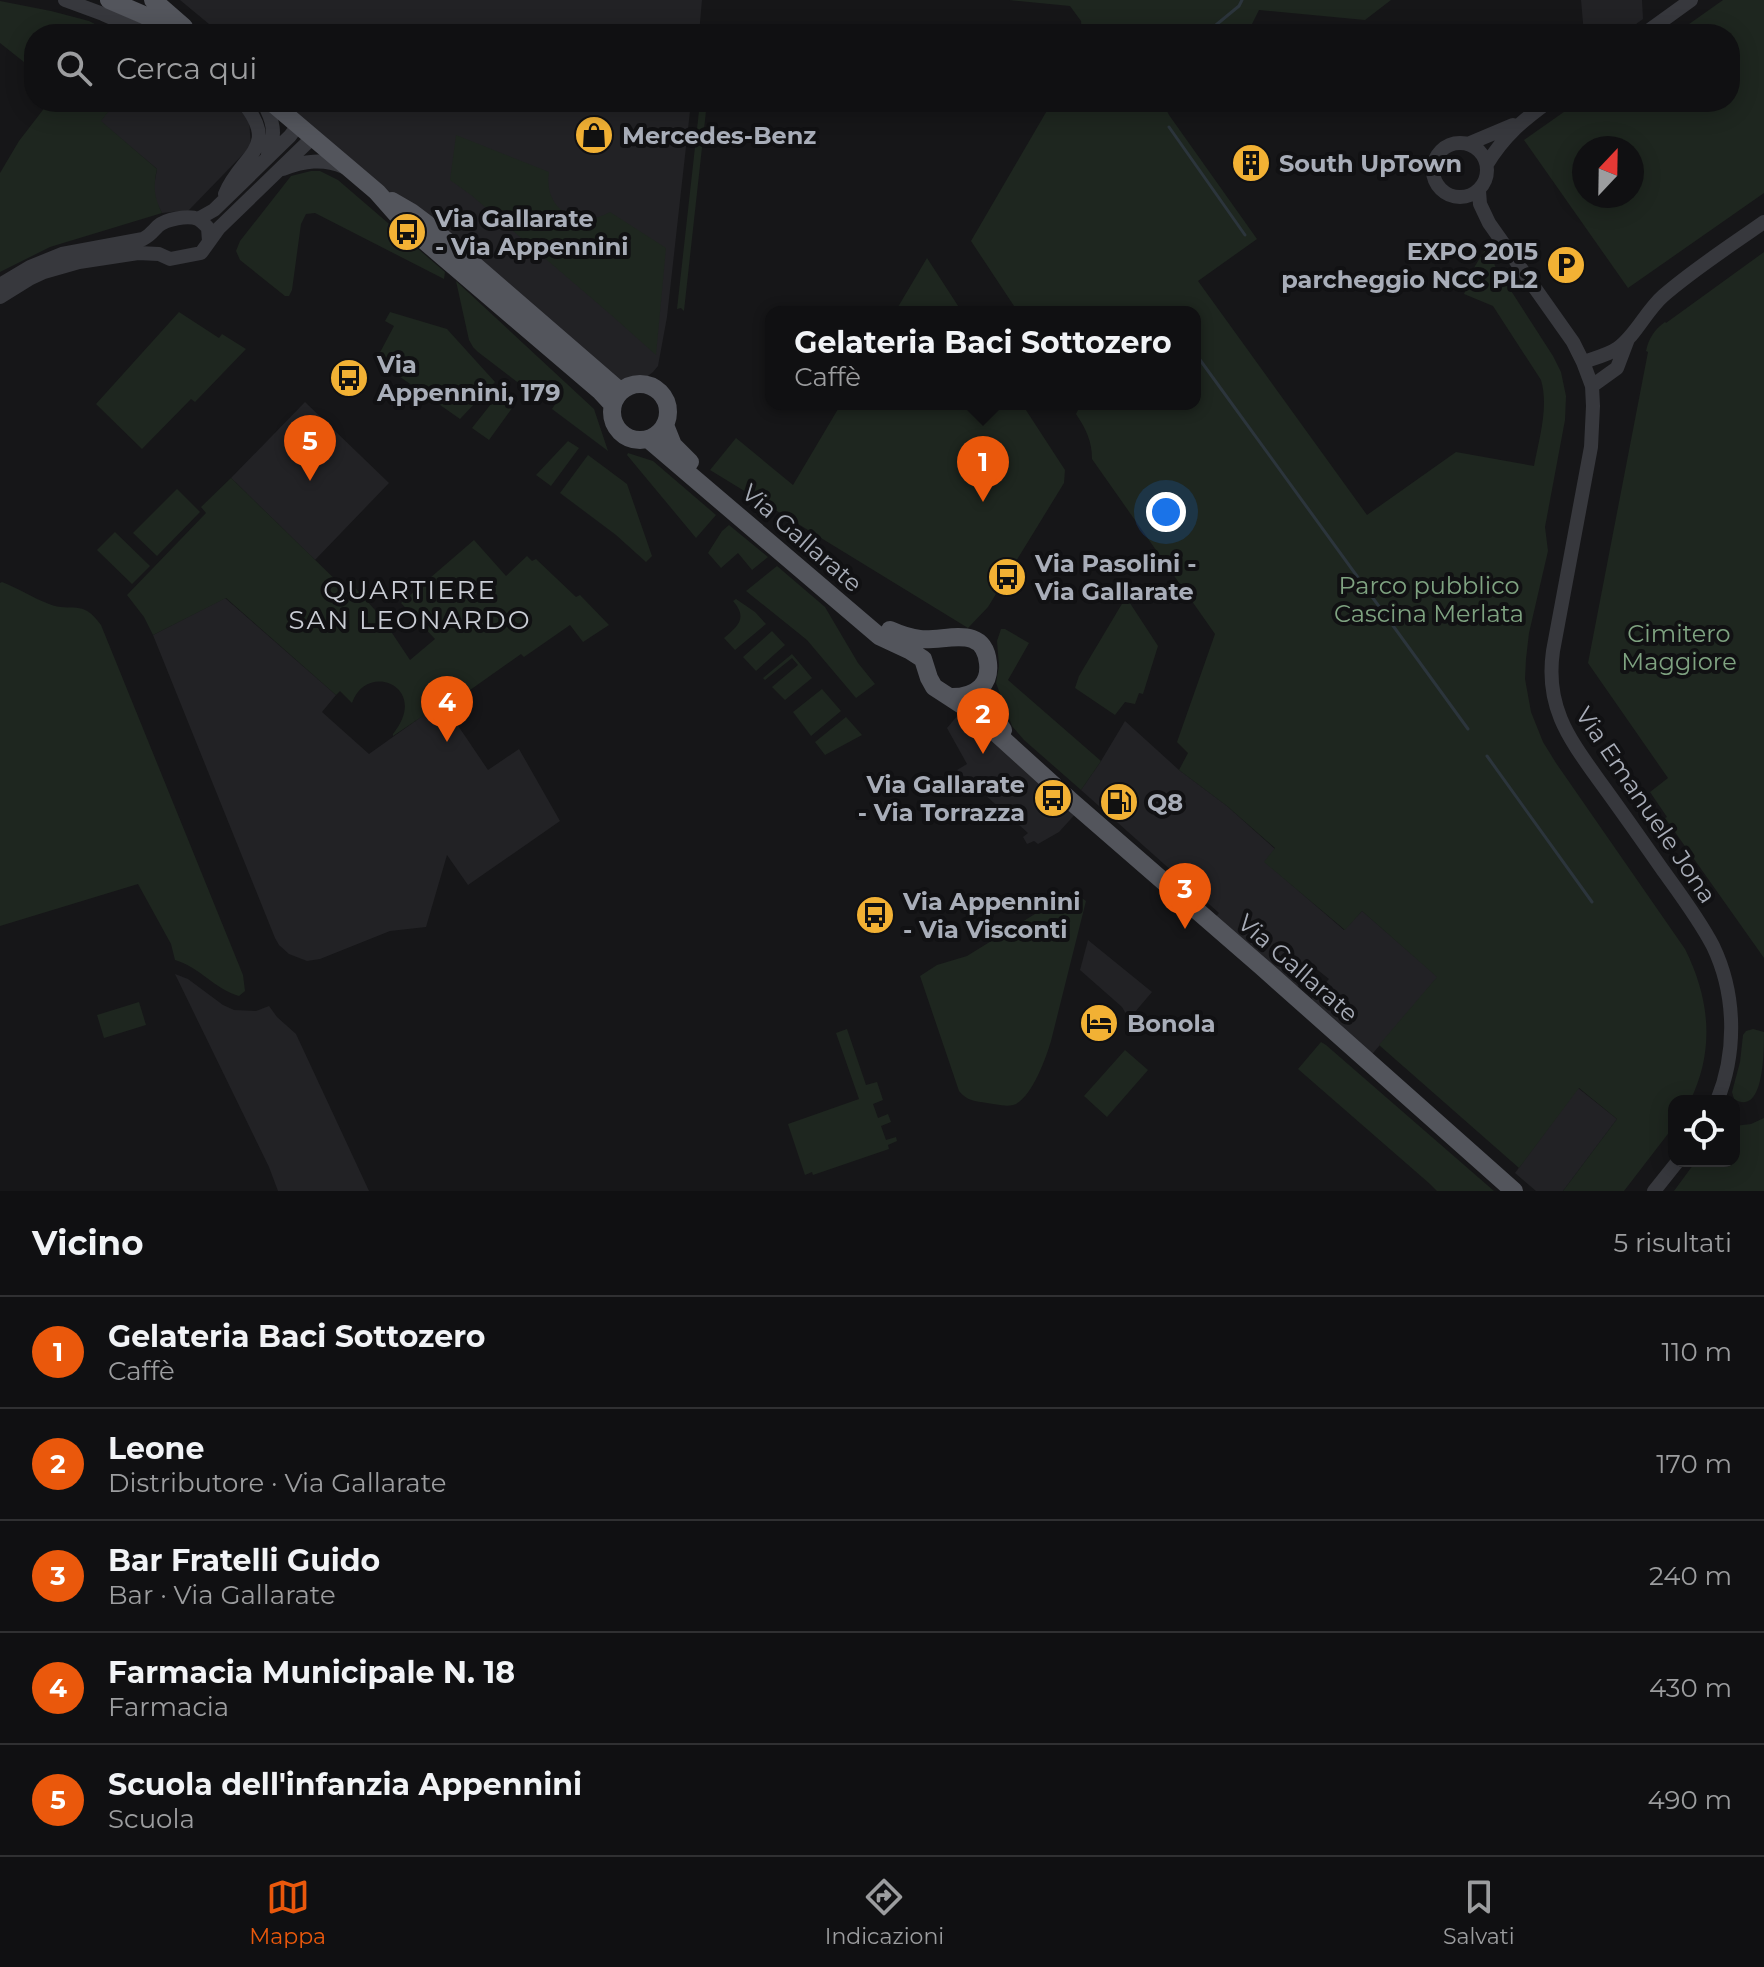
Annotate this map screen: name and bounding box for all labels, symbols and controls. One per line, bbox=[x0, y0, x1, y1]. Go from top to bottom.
search box bbox=[24, 24, 1740, 112]
icon: search bbox=[52, 46, 96, 90]
text: Cerca qui bbox=[116, 50, 257, 87]
shop icon: Mercedes-Benz bbox=[573, 114, 615, 156]
place label: Mercedes-Benz bbox=[622, 121, 816, 150]
north arrow bbox=[1572, 136, 1644, 208]
building icon: South UpTown bbox=[1230, 142, 1272, 184]
place label: South UpTown bbox=[1279, 149, 1462, 178]
place label: Via Gallarate - Via Appennini bbox=[434, 204, 629, 261]
bus stop icon: Via Gallarate - Via Appennini bbox=[386, 211, 428, 253]
place label: EXPO 2015 parcheggio NCC PL2 bbox=[1281, 237, 1538, 294]
parking icon: EXPO 2015 parcheggio NCC PL2 bbox=[1545, 244, 1587, 286]
popup bbox=[765, 306, 1201, 410]
text: Gelateria Baci Sottozero bbox=[794, 324, 1172, 361]
place label: Via Appennini, 179 bbox=[376, 350, 561, 407]
bus stop icon: Via Appennini, 179 bbox=[328, 357, 370, 399]
text: Caffè bbox=[794, 361, 861, 393]
pin: 5 bbox=[284, 415, 336, 481]
pin: 1 bbox=[957, 436, 1009, 502]
street label: Via Gallarate bbox=[736, 478, 868, 598]
your location bbox=[1146, 492, 1186, 532]
place label: Via Pasolini - Via Gallarate bbox=[1034, 549, 1196, 606]
bus stop icon: Via Pasolini - Via Gallarate bbox=[986, 556, 1028, 598]
park label: Parco pubblico Cascina Merlata bbox=[1334, 571, 1524, 628]
district label: QUARTIERE SAN LEONARDO bbox=[289, 574, 531, 636]
park label: Cimitero Maggiore bbox=[1621, 619, 1737, 676]
pin: 4 bbox=[421, 676, 473, 742]
pin: 2 bbox=[957, 688, 1009, 754]
street label: Via Emanuele Jona bbox=[1570, 701, 1722, 909]
place label: Via Gallarate - Via Torrazza bbox=[858, 770, 1025, 827]
bus stop icon: Via Gallarate - Via Torrazza bbox=[1032, 777, 1074, 819]
fuel station icon: Q8 bbox=[1098, 781, 1140, 823]
place label: Q8 bbox=[1147, 788, 1183, 817]
pin: 3 bbox=[1159, 863, 1211, 929]
place label: Via Appennini - Via Visconti bbox=[902, 887, 1080, 944]
bus stop icon: Via Appennini - Via Visconti bbox=[854, 894, 896, 936]
street label: Via Gallarate bbox=[1232, 908, 1364, 1028]
hotel icon: Bonola bbox=[1078, 1002, 1120, 1044]
place label: Bonola bbox=[1127, 1009, 1216, 1038]
map controls bbox=[1668, 1095, 1740, 1167]
button: locate bbox=[1668, 1095, 1740, 1167]
text: Vicino bbox=[32, 1222, 144, 1264]
text: 5 risultati bbox=[1613, 1227, 1732, 1259]
text: Gelateria Baci Sottozero bbox=[108, 1318, 485, 1355]
text: 1 bbox=[53, 1336, 63, 1368]
text: 110 m bbox=[1662, 1336, 1732, 1368]
text: Caffè bbox=[108, 1355, 175, 1387]
text: Leone bbox=[108, 1430, 204, 1467]
text: 2 bbox=[50, 1448, 66, 1480]
text: 170 m bbox=[1656, 1448, 1732, 1480]
text: Distributore · Via Gallarate bbox=[108, 1467, 446, 1499]
text: Bar Fratelli Guido bbox=[108, 1542, 380, 1579]
text: 3 bbox=[50, 1560, 66, 1592]
text: 240 m bbox=[1649, 1560, 1732, 1592]
text: Bar · Via Gallarate bbox=[108, 1579, 336, 1611]
text: Farmacia Municipale N. 18 bbox=[108, 1654, 515, 1691]
text: 4 bbox=[49, 1672, 67, 1704]
text: 430 m bbox=[1649, 1672, 1732, 1704]
text: Farmacia bbox=[108, 1691, 229, 1723]
text: Scuola dell'infanzia Appennini bbox=[108, 1766, 582, 1803]
text: 5 bbox=[50, 1784, 66, 1816]
text: 490 m bbox=[1648, 1784, 1732, 1816]
text: Scuola bbox=[108, 1803, 195, 1835]
tab: Mappa bbox=[249, 1875, 326, 1950]
tab: Indicazioni bbox=[825, 1875, 944, 1950]
tab: Salvati bbox=[1443, 1875, 1515, 1950]

